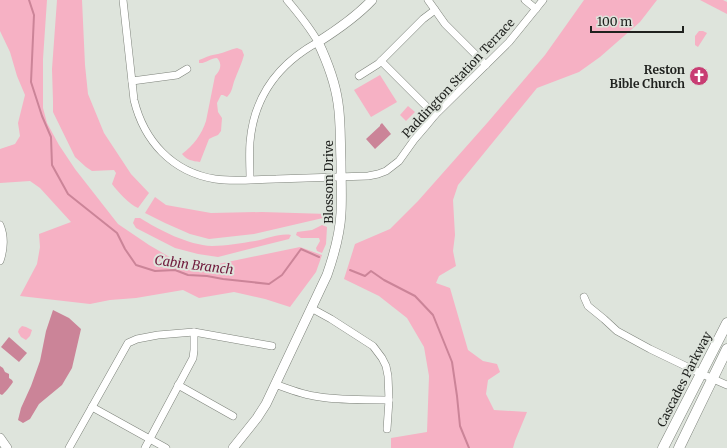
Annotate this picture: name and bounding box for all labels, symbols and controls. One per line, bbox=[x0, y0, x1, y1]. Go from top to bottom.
scale bar bbox=[591, 8, 683, 34]
text: 100 m bbox=[597, 14, 632, 29]
street label: Paddington Station Terrace bbox=[399, 15, 517, 141]
place label: Reston Bible Church bbox=[610, 62, 685, 91]
church icon: Reston Bible Church bbox=[688, 65, 710, 87]
street label: Blossom Drive bbox=[321, 140, 336, 224]
water label: Cabin Branch bbox=[154, 252, 235, 278]
street label: Cascades Parkway bbox=[653, 329, 715, 429]

